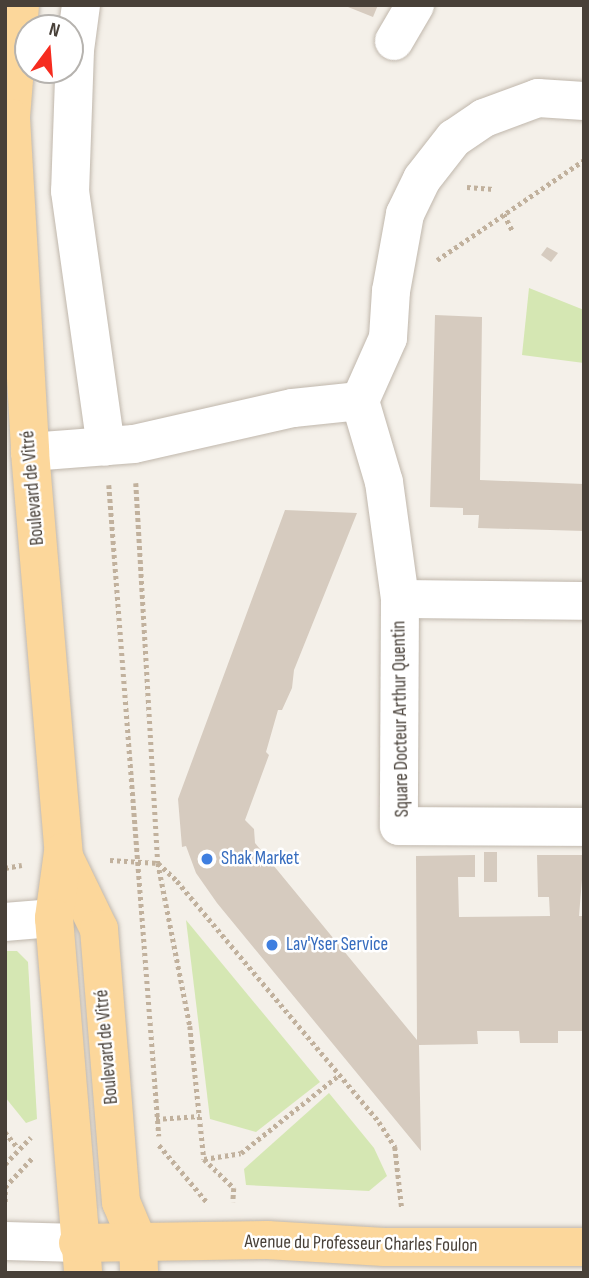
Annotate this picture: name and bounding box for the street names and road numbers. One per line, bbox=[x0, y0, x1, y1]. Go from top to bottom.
street label: Boulevard de Vitré bbox=[17, 430, 49, 546]
street label: Square Docteur Arthur Quentin bbox=[388, 620, 414, 818]
street label: Boulevard de Vitré bbox=[91, 989, 123, 1105]
street label: Avenue du Professeur Charles Foulon bbox=[244, 1231, 478, 1257]

